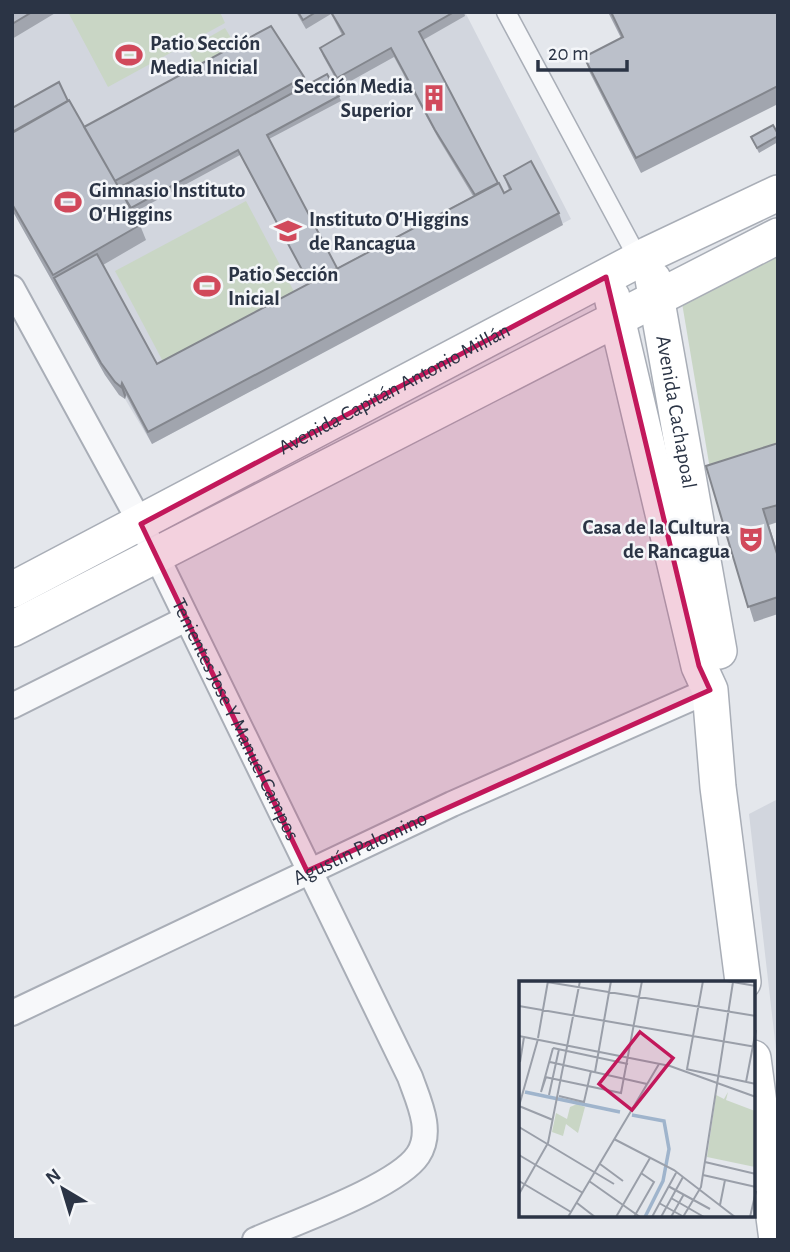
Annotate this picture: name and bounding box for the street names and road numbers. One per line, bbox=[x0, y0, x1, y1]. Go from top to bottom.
street label: Avenida Capitán Antonio Millán bbox=[275, 319, 514, 458]
street label: Avenida Cachapoal bbox=[652, 334, 700, 490]
street label: Tenientes Jose Y Manuel Campos bbox=[168, 595, 303, 844]
street label: Agustín Palomino bbox=[290, 808, 430, 889]

